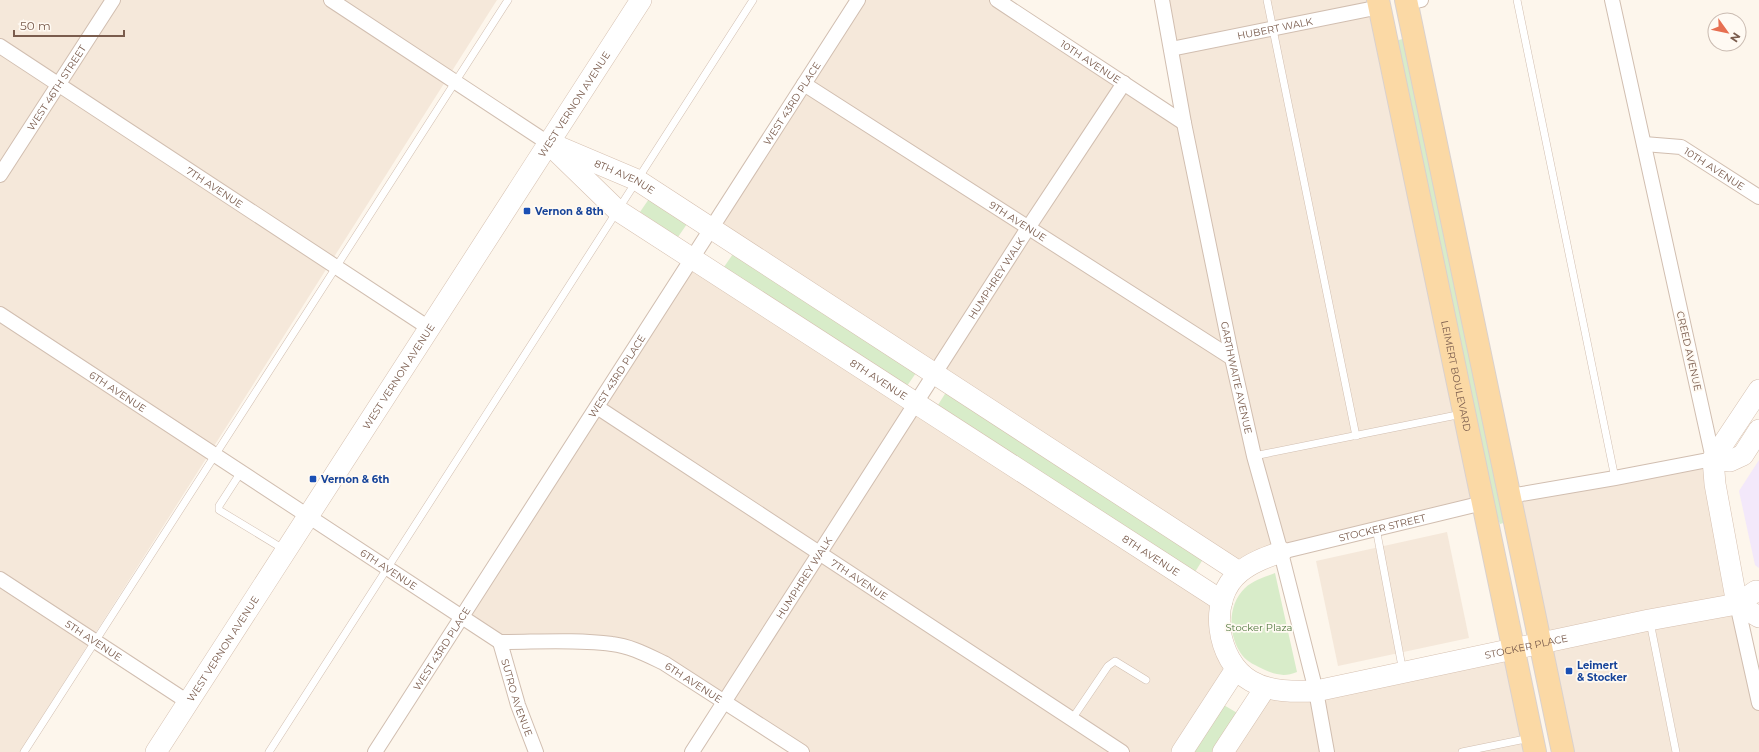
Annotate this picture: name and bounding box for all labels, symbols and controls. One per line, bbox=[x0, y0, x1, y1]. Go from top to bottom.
scale bar bbox=[14, 12, 124, 38]
north arrow bbox=[1707, 12, 1747, 52]
street label: HUBERT WALK bbox=[1236, 14, 1315, 42]
text: 50 m bbox=[20, 18, 51, 33]
text: N bbox=[1727, 30, 1744, 45]
street label: 10TH AVENUE bbox=[1058, 37, 1124, 86]
street label: WEST 46TH STREET bbox=[24, 42, 89, 133]
street label: WEST VERNON AVENUE bbox=[535, 48, 613, 159]
street label: WEST 43RD PLACE bbox=[760, 59, 823, 147]
street label: 10TH AVENUE bbox=[1682, 144, 1748, 193]
street label: 8TH AVENUE bbox=[592, 156, 658, 197]
street label: 7TH AVENUE bbox=[184, 164, 246, 211]
street label: 9TH AVENUE bbox=[987, 198, 1049, 244]
place label: Vernon & 8th bbox=[534, 205, 604, 218]
marker: Vernon & 8th bbox=[522, 206, 532, 216]
street label: HUMPHREY WALK bbox=[965, 234, 1027, 321]
street label: CREED AVENUE bbox=[1673, 310, 1705, 393]
street label: LEIMERT BOULEVARD bbox=[1439, 319, 1474, 433]
street label: GARTHWAITE AVENUE bbox=[1218, 320, 1255, 435]
street label: WEST VERNON AVENUE bbox=[359, 321, 437, 432]
street label: WEST 43RD PLACE bbox=[585, 332, 648, 420]
street label: 8TH AVENUE bbox=[848, 356, 910, 403]
street label: 6TH AVENUE bbox=[87, 368, 149, 415]
place label: Vernon & 6th bbox=[320, 473, 390, 486]
marker: Vernon & 6th bbox=[308, 474, 318, 484]
street label: STOCKER STREET bbox=[1337, 511, 1427, 544]
street label: 8TH AVENUE bbox=[1120, 532, 1182, 579]
street label: HUMPHREY WALK bbox=[773, 534, 835, 621]
street label: 6TH AVENUE bbox=[358, 546, 420, 593]
street label: 7TH AVENUE bbox=[828, 556, 891, 603]
street label: WEST VERNON AVENUE bbox=[184, 593, 262, 704]
street label: WEST 43RD PLACE bbox=[410, 604, 473, 692]
street label: 5TH AVENUE bbox=[63, 617, 125, 664]
park label: Stocker Plaza bbox=[1225, 621, 1293, 634]
street label: STOCKER PLACE bbox=[1483, 631, 1569, 661]
street label: SUTRO AVENUE bbox=[499, 657, 536, 738]
street label: 6TH AVENUE bbox=[663, 659, 725, 706]
place label: Leimert & Stocker bbox=[1577, 659, 1628, 684]
marker: Leimert & Stocker bbox=[1564, 666, 1574, 676]

